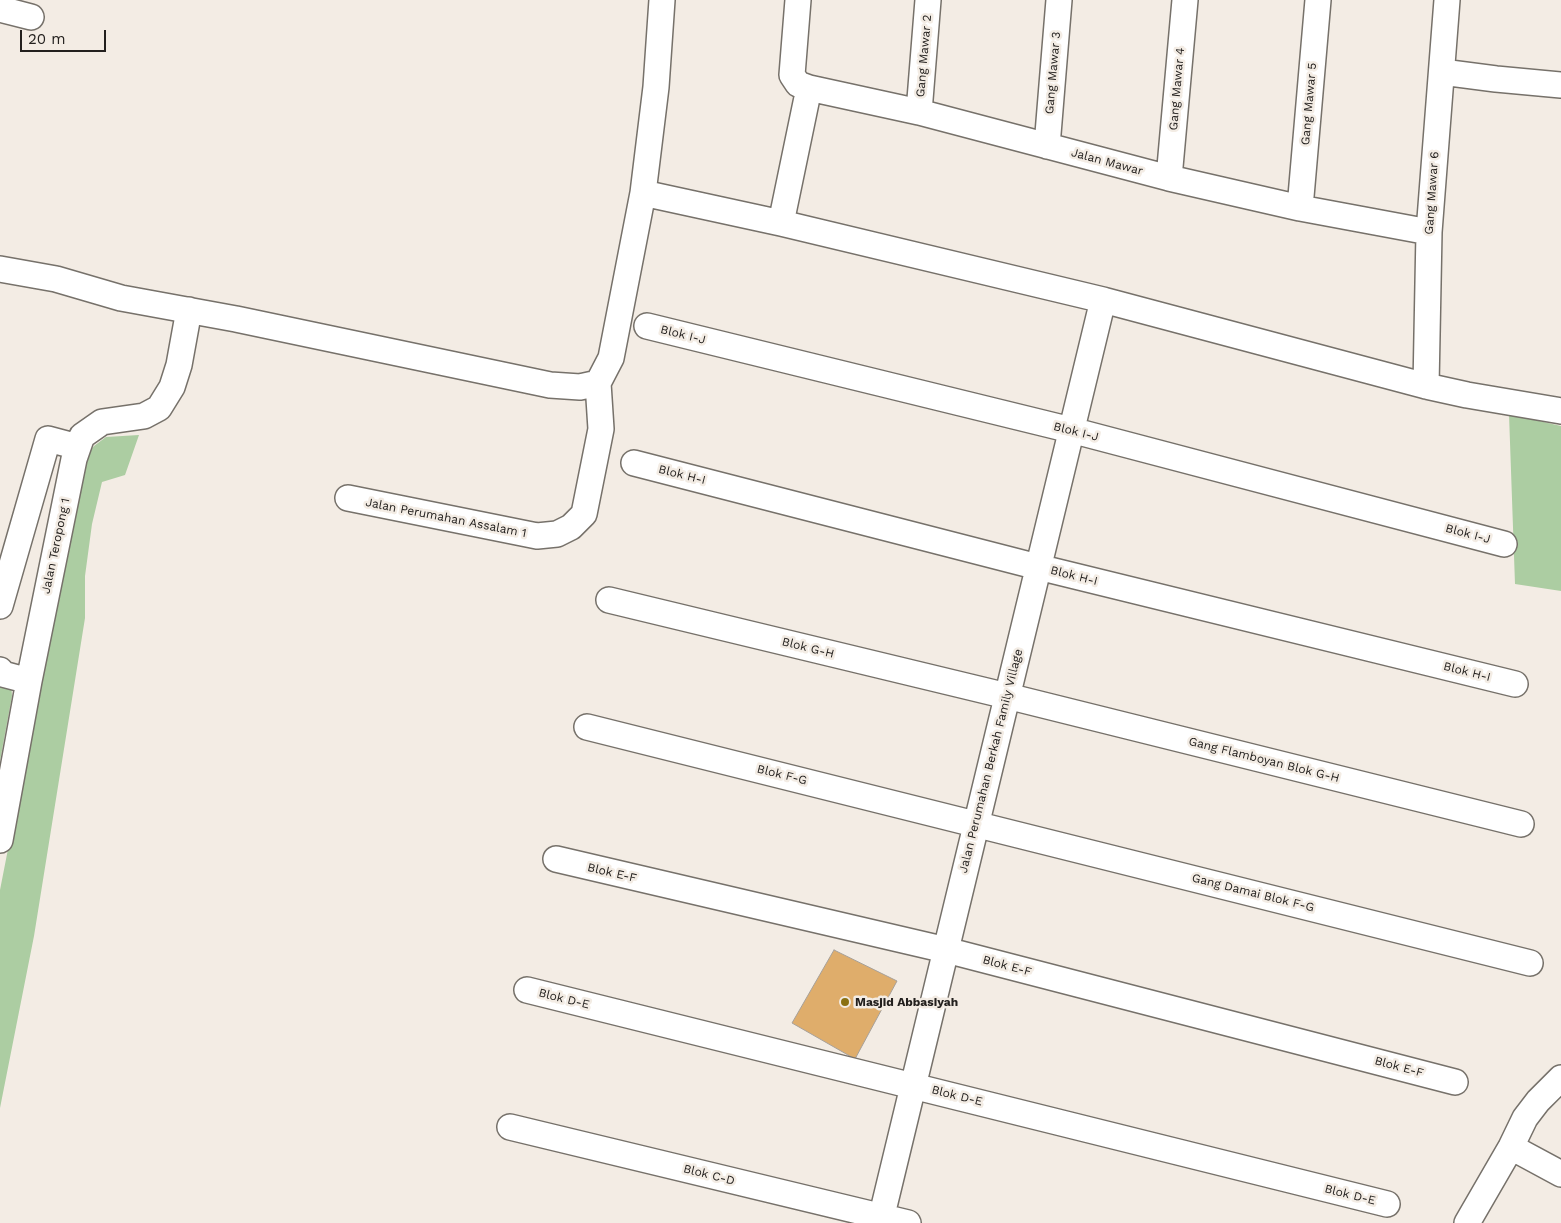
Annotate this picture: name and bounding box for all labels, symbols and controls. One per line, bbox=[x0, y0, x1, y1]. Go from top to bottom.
street label: Gang Mawar 2 bbox=[913, 14, 935, 98]
scale bar bbox=[22, 20, 109, 52]
text: 20 m bbox=[28, 30, 66, 48]
street label: Gang Mawar 3 bbox=[1042, 31, 1064, 115]
street label: Gang Mawar 4 bbox=[1166, 47, 1188, 131]
street label: Gang Mawar 5 bbox=[1298, 62, 1320, 146]
street label: Jalan Mawar bbox=[1070, 145, 1144, 179]
street label: Gang Mawar 6 bbox=[1422, 151, 1442, 235]
street label: Blok I-J bbox=[659, 322, 707, 348]
street label: Blok I-J bbox=[1052, 419, 1100, 445]
street label: Blok H-I bbox=[657, 462, 707, 488]
street label: Jalan Perumahan Assalam 1 bbox=[364, 495, 528, 541]
street label: Jalan Teropong 1 bbox=[39, 497, 73, 595]
street label: Blok I-J bbox=[1444, 521, 1492, 547]
street label: Blok H-I bbox=[1049, 563, 1099, 589]
street label: Blok G-H bbox=[780, 635, 836, 661]
street label: Jalan Perumahan Berkah Family Village bbox=[956, 647, 1026, 875]
street label: Blok H-I bbox=[1442, 659, 1492, 685]
street label: Gang Flamboyan Blok G-H bbox=[1187, 734, 1341, 786]
street label: Blok F-G bbox=[755, 762, 809, 788]
street label: Blok E-F bbox=[586, 860, 638, 886]
street label: Gang Damai Blok F-G bbox=[1190, 871, 1316, 915]
street label: Blok E-F bbox=[981, 953, 1033, 979]
street label: Blok D-E bbox=[537, 986, 591, 1012]
place label: Masjid Abbasiyah bbox=[855, 995, 958, 1009]
marker: Masjid Abbasiyah bbox=[839, 996, 851, 1008]
street label: Blok E-F bbox=[1373, 1054, 1425, 1080]
street label: Blok D-E bbox=[930, 1083, 984, 1109]
street label: Blok C-D bbox=[682, 1162, 736, 1188]
street label: Blok D-E bbox=[1323, 1182, 1377, 1208]

